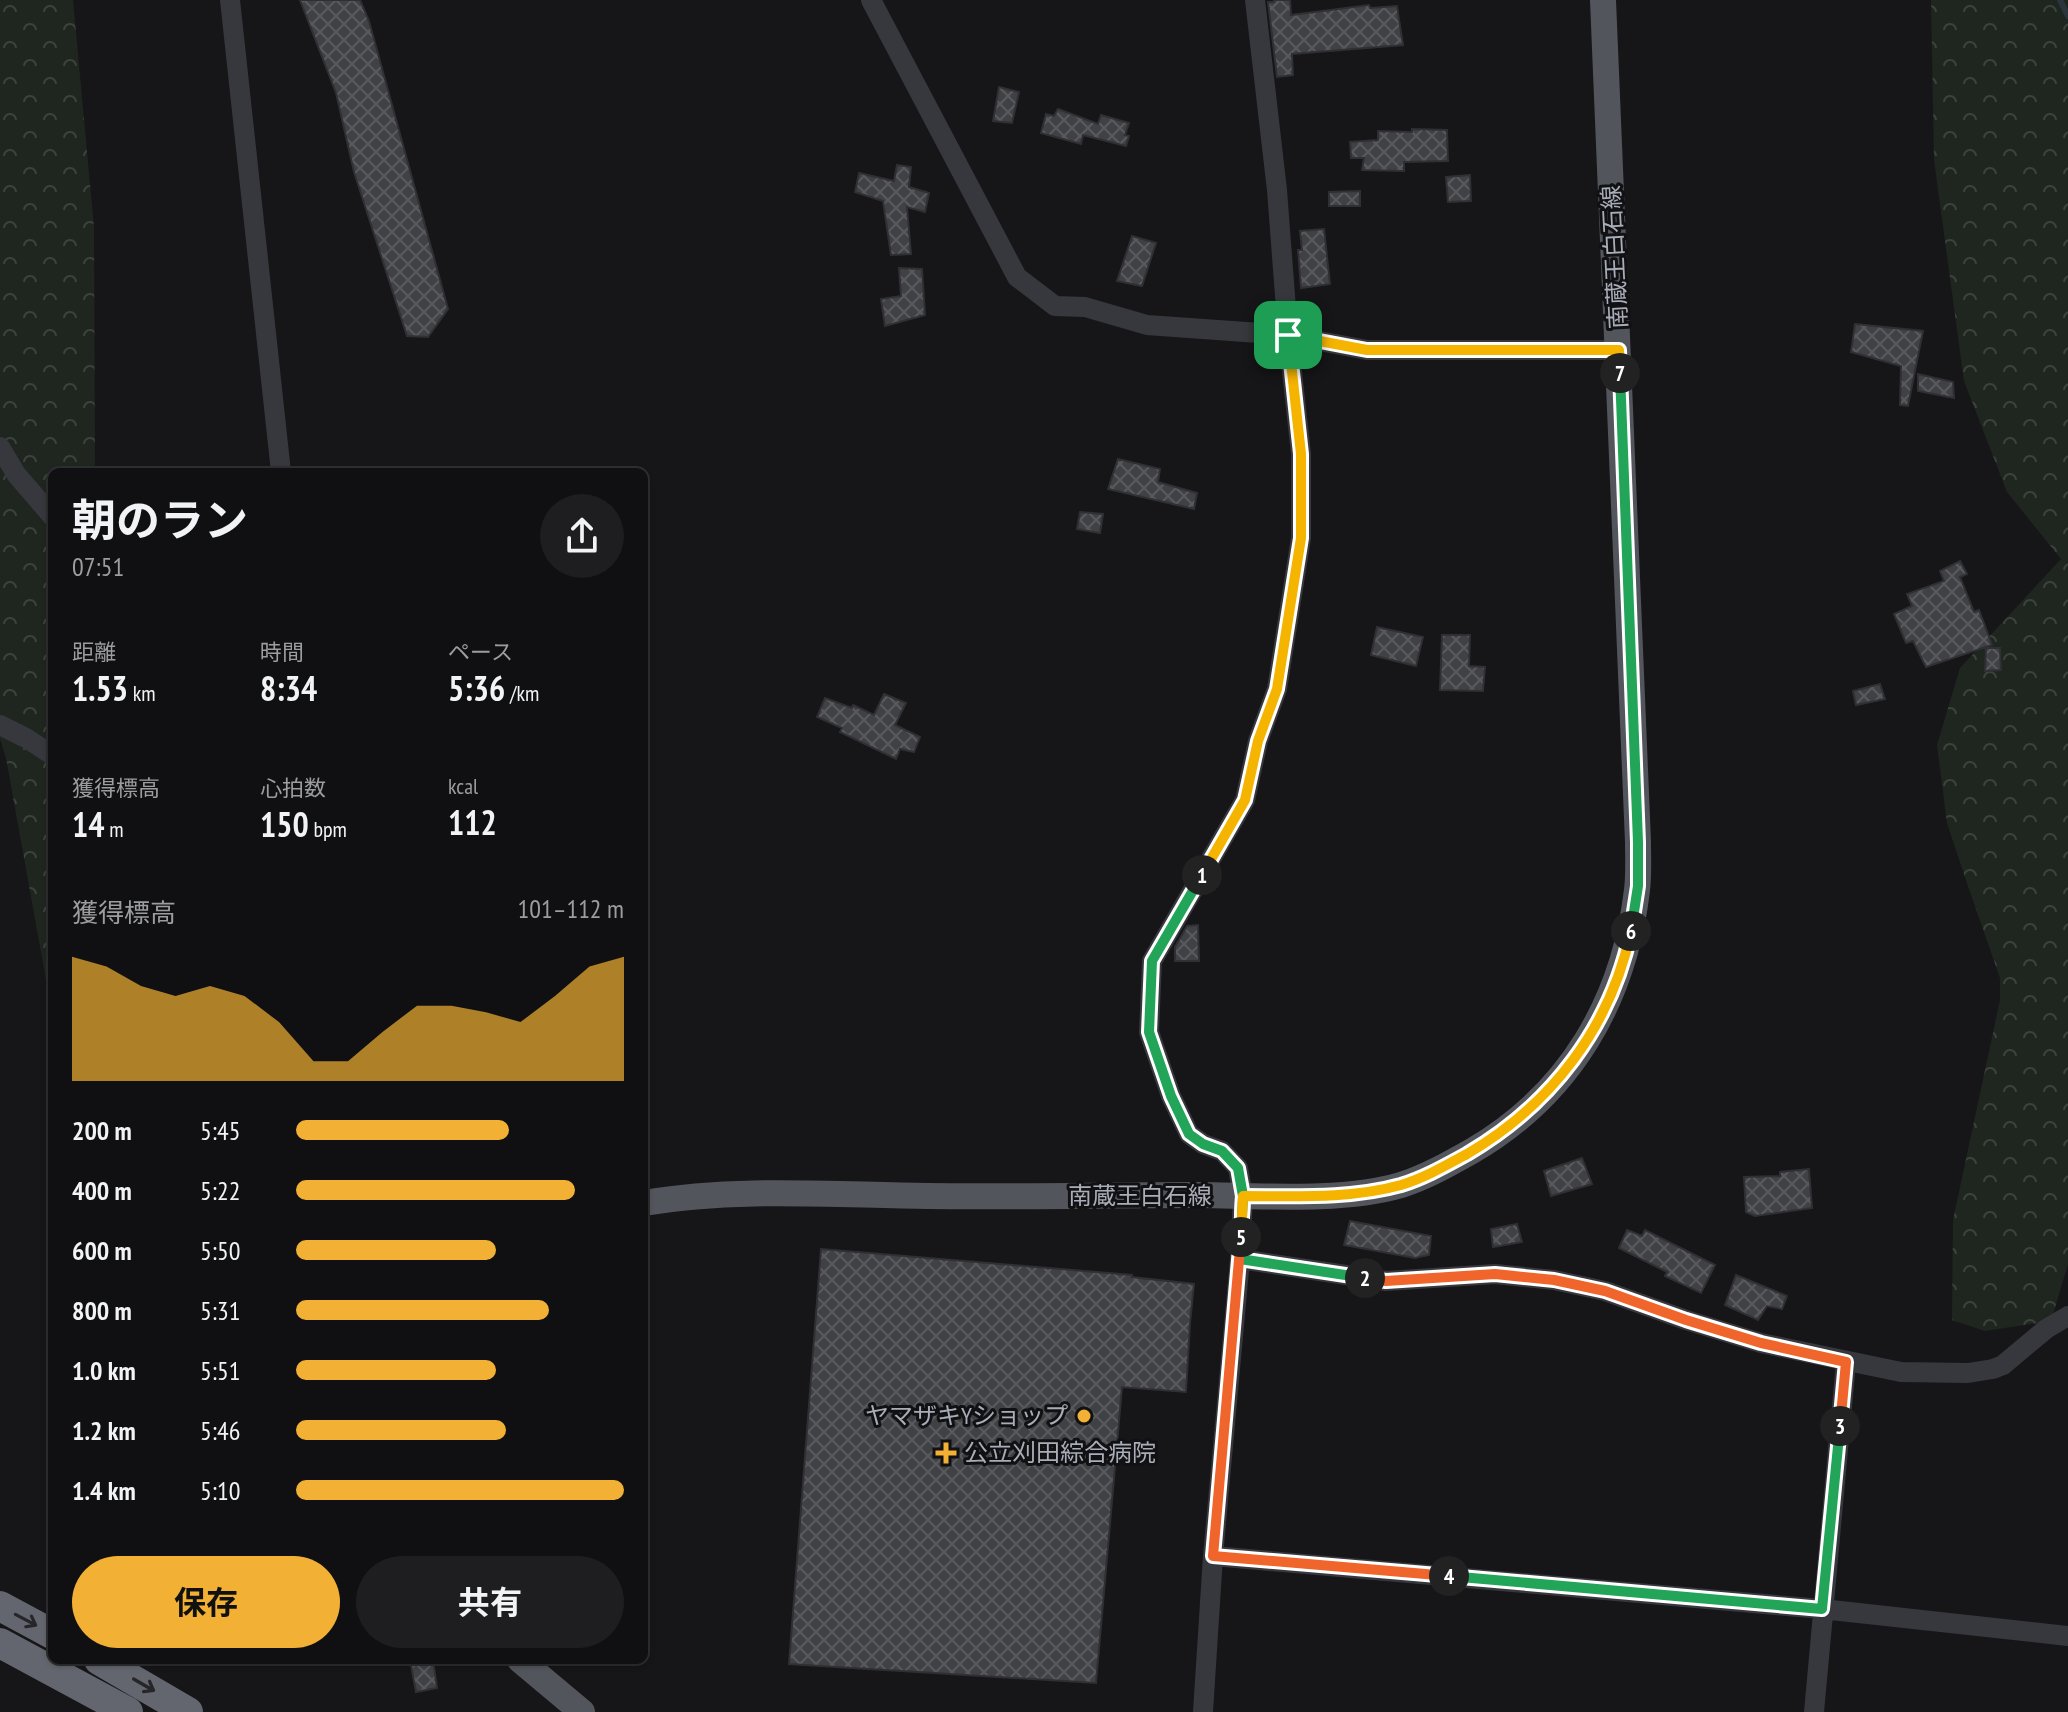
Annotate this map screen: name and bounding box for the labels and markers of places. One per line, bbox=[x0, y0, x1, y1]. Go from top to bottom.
pin bbox=[1254, 301, 1322, 369]
pin: 7 bbox=[1600, 353, 1640, 393]
pin: 1 bbox=[1182, 855, 1222, 895]
pin: 6 bbox=[1611, 911, 1651, 951]
pin: 5 bbox=[1221, 1217, 1261, 1257]
pin: 2 bbox=[1345, 1258, 1385, 1298]
place label: ヤマザキYショップ bbox=[865, 1400, 1068, 1431]
pin: 3 bbox=[1820, 1406, 1860, 1446]
marker: ヤマザキYショップ bbox=[1075, 1407, 1093, 1425]
place label: 公立刈田綜合病院 bbox=[964, 1437, 1156, 1468]
marker: 公立刈田綜合病院 bbox=[935, 1442, 957, 1464]
pin: 4 bbox=[1429, 1556, 1469, 1596]

